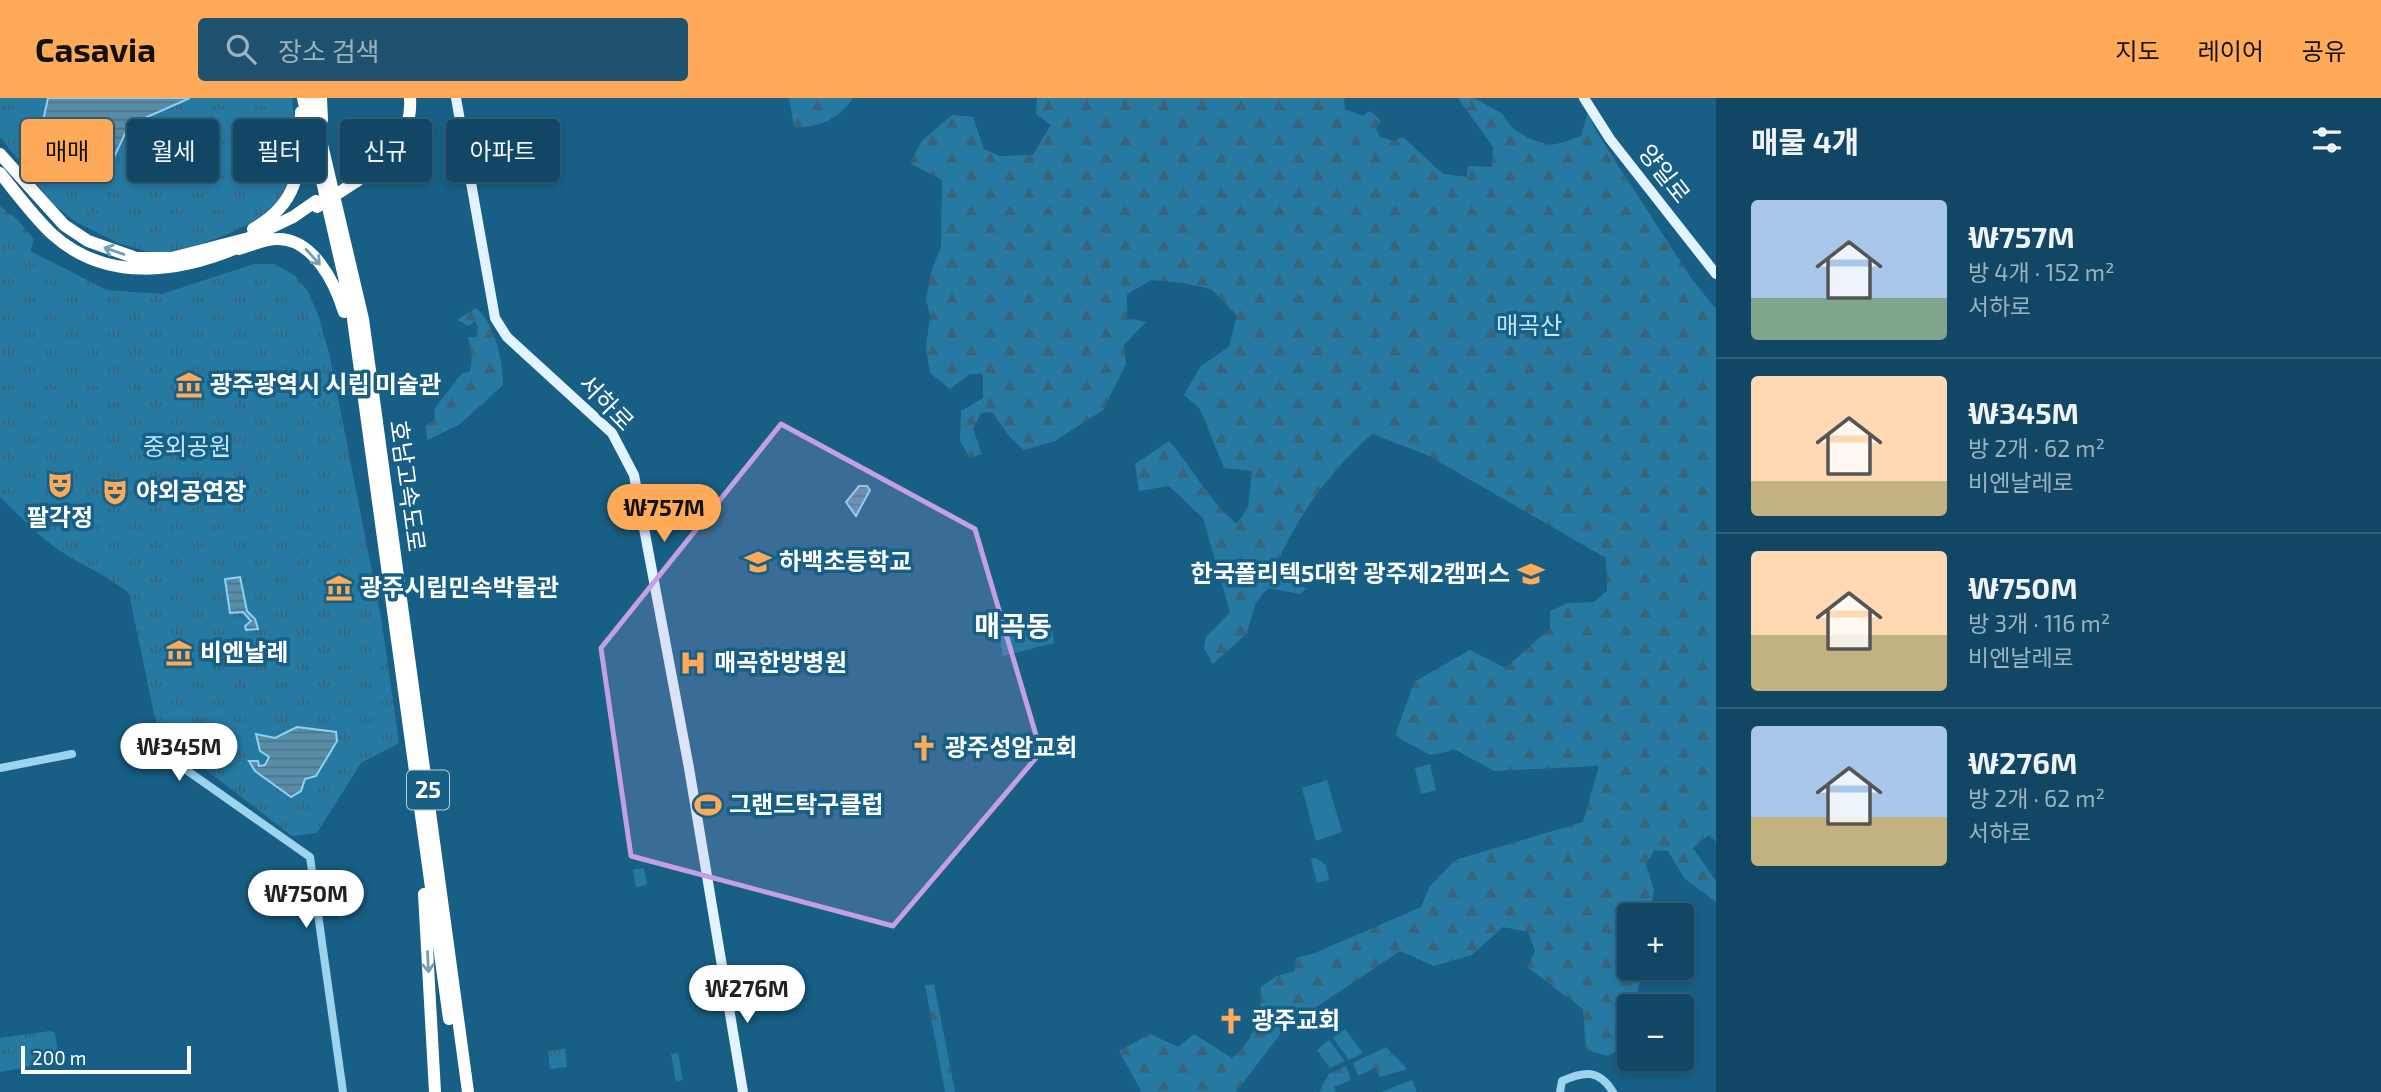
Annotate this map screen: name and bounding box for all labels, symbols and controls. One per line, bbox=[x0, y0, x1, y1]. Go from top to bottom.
search box bbox=[198, 18, 688, 81]
text: Casavia bbox=[35, 29, 156, 69]
icon: search bbox=[222, 30, 260, 68]
text: 장소 검색 bbox=[278, 35, 380, 66]
text: 지도 bbox=[2115, 36, 2160, 65]
text: 레이어 bbox=[2198, 36, 2264, 65]
text: 공유 bbox=[2302, 36, 2346, 65]
chip: 매매 bbox=[21, 119, 113, 182]
chip: 월세 bbox=[127, 119, 219, 182]
chip: 필터 bbox=[233, 119, 326, 182]
chip: 신규 bbox=[340, 119, 432, 182]
chip: 아파트 bbox=[446, 119, 560, 182]
icon: filters bbox=[2308, 121, 2346, 159]
text: 매물 4개 bbox=[1751, 123, 1859, 159]
street label: 양일로 bbox=[1633, 138, 1697, 208]
text: ₩757M bbox=[1968, 218, 2075, 254]
icon: home bbox=[1807, 228, 1891, 312]
one-way arrow bbox=[104, 244, 126, 256]
one-way arrow bbox=[305, 248, 321, 266]
text: 방 4개 · 152 m² bbox=[1968, 258, 2115, 286]
text: 서하로 bbox=[1968, 292, 2031, 320]
park label: 매곡산 bbox=[1496, 310, 1562, 339]
street label: 서하로 bbox=[574, 368, 641, 436]
place label: 광주광역시 시립 미술관 bbox=[210, 369, 441, 398]
museum icon: 광주광역시 시립 미술관 bbox=[174, 370, 204, 400]
text: ₩345M bbox=[1968, 394, 2079, 430]
icon: home bbox=[1807, 404, 1891, 488]
street label: 호남고속도로 bbox=[385, 418, 432, 553]
park label: 중외공원 bbox=[143, 431, 231, 460]
text: 방 2개 · 62 m² bbox=[1968, 434, 2105, 462]
text: 비엔날레로 bbox=[1968, 468, 2074, 496]
theatre icon: 팔각정 bbox=[45, 470, 75, 500]
place label: 야외공연장 bbox=[136, 476, 246, 505]
theatre icon: 야외공연장 bbox=[100, 477, 130, 507]
pin: ₩757M bbox=[615, 484, 713, 544]
text: ₩757M bbox=[623, 493, 705, 521]
place label: 팔각정 bbox=[27, 502, 93, 531]
place label: 하백초등학교 bbox=[779, 546, 911, 575]
school or university icon: 하백초등학교 bbox=[743, 547, 773, 577]
place label: 한국폴리텍5대학 광주제2캠퍼스 bbox=[1191, 558, 1510, 587]
school or university icon: 한국폴리텍5대학 광주제2캠퍼스 bbox=[1516, 559, 1546, 589]
text: ₩750M bbox=[1968, 569, 2078, 605]
place label: 광주시립민속박물관 bbox=[360, 572, 559, 601]
museum icon: 광주시립민속박물관 bbox=[324, 573, 354, 603]
icon: home bbox=[1807, 579, 1891, 663]
district label: 매곡동 bbox=[974, 608, 1052, 642]
text: 방 3개 · 116 m² bbox=[1968, 609, 2110, 637]
place label: 비엔날레 bbox=[200, 637, 288, 666]
museum icon: 비엔날레 bbox=[164, 638, 194, 668]
text: 비엔날레로 bbox=[1968, 643, 2074, 671]
place label: 매곡한방병원 bbox=[714, 647, 846, 676]
hospital icon: 매곡한방병원 bbox=[678, 648, 708, 678]
pin: ₩345M bbox=[130, 724, 228, 783]
text: ₩345M bbox=[136, 732, 222, 760]
place label: 광주성암교회 bbox=[945, 732, 1077, 761]
church icon: 광주성암교회 bbox=[909, 733, 939, 763]
text: ₩276M bbox=[1968, 744, 2077, 780]
icon: home bbox=[1807, 754, 1891, 838]
road number: 25 bbox=[407, 770, 449, 810]
text: 방 2개 · 62 m² bbox=[1968, 784, 2105, 812]
place label: 그랜드탁구클럽 bbox=[729, 789, 884, 818]
sports icon: 그랜드탁구클럽 bbox=[693, 790, 723, 820]
text: 서하로 bbox=[1968, 818, 2031, 846]
pin: ₩750M bbox=[257, 870, 355, 930]
text: ₩750M bbox=[264, 879, 348, 907]
map controls bbox=[1617, 903, 1694, 1071]
button: + bbox=[1617, 903, 1694, 980]
one-way arrow bbox=[422, 950, 435, 973]
pin: ₩276M bbox=[698, 965, 796, 1025]
text: ₩276M bbox=[705, 974, 789, 1002]
button: − bbox=[1617, 994, 1694, 1071]
place label: 광주교회 bbox=[1252, 1005, 1340, 1034]
church icon: 광주교회 bbox=[1216, 1006, 1246, 1036]
scale bar bbox=[21, 1043, 191, 1075]
text: 200 m bbox=[32, 1046, 86, 1069]

